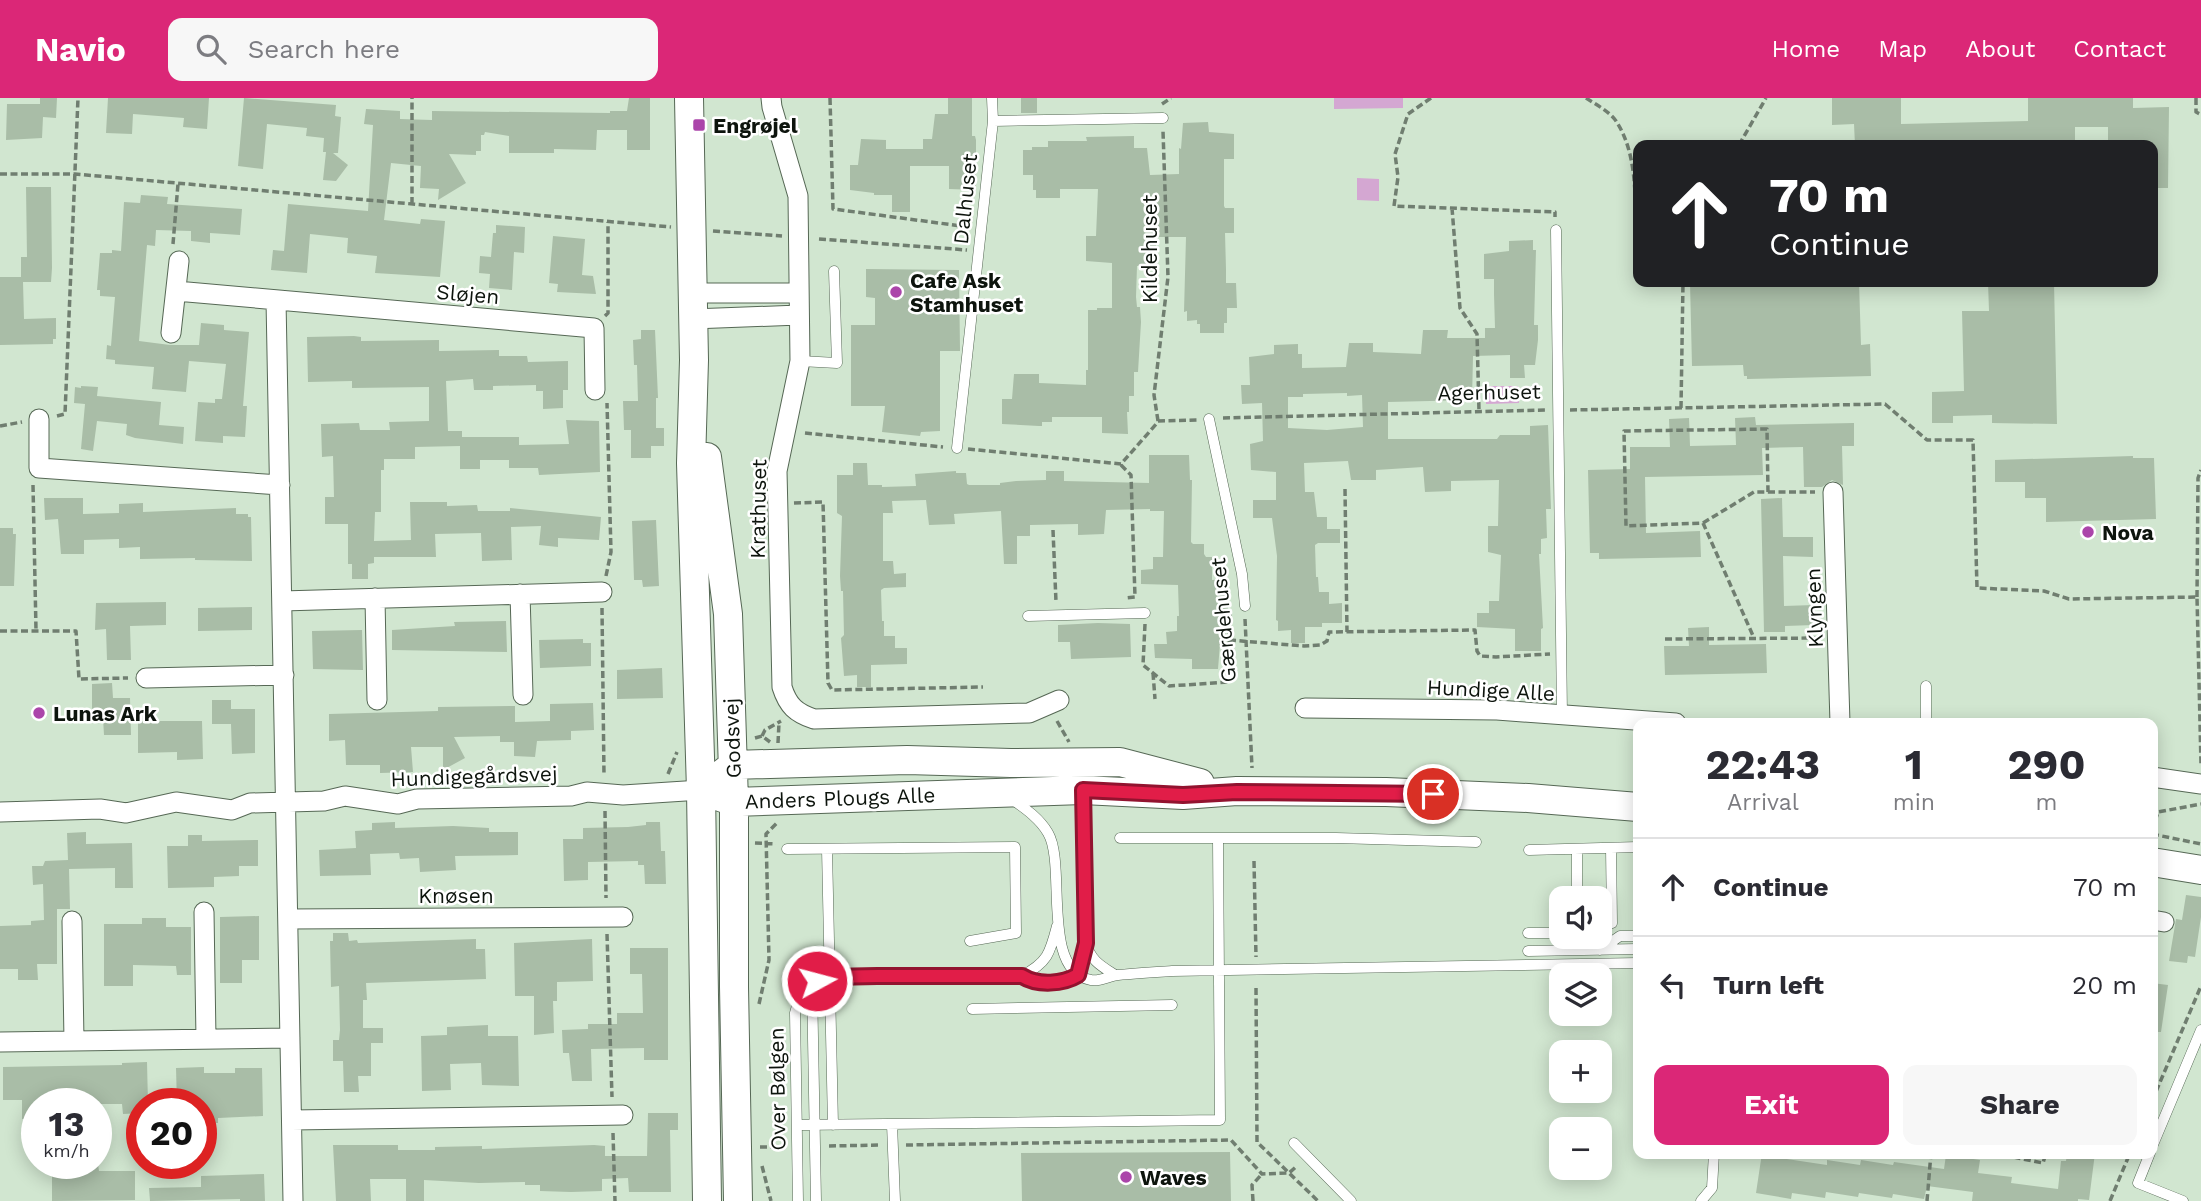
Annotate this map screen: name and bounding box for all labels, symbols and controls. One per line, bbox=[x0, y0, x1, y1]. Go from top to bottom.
search box bbox=[168, 18, 658, 81]
text: Navio bbox=[35, 30, 126, 69]
icon: search bbox=[192, 30, 230, 68]
text: Search here bbox=[248, 34, 400, 64]
text: Home bbox=[1772, 35, 1840, 63]
text: Map bbox=[1878, 35, 1927, 63]
text: About bbox=[1965, 35, 2035, 63]
text: Contact bbox=[2073, 35, 2166, 63]
place label: Engrøjel bbox=[713, 113, 798, 138]
marker: Engrøjel bbox=[691, 117, 707, 133]
street label: Dalhuset bbox=[948, 152, 982, 246]
text: 70 m bbox=[1769, 166, 1889, 224]
icon: ahead bbox=[1654, 168, 1745, 259]
street label: Kildehuset bbox=[1137, 194, 1162, 303]
text: Continue bbox=[1769, 225, 1910, 263]
place label: Cafe Ask Stamhuset bbox=[910, 268, 1023, 317]
street label: Sløjen bbox=[435, 279, 501, 309]
marker: Cafe Ask Stamhuset bbox=[888, 284, 904, 300]
street label: Agerhuset bbox=[1437, 379, 1541, 405]
street label: Krathuset bbox=[745, 459, 771, 559]
place label: Nova bbox=[2102, 520, 2154, 545]
marker: Nova bbox=[2080, 524, 2096, 540]
street label: Gærdehuset bbox=[1205, 556, 1241, 683]
street label: Klyngen bbox=[1800, 568, 1828, 648]
street label: Hundige Alle bbox=[1426, 674, 1556, 706]
street label: Godsvej bbox=[718, 697, 746, 779]
place label: Lunas Ark bbox=[53, 701, 158, 726]
marker: Lunas Ark bbox=[31, 705, 47, 721]
text: 22:43 bbox=[1705, 740, 1820, 789]
text: 1 bbox=[1905, 740, 1923, 789]
text: 290 bbox=[2008, 740, 2085, 789]
street label: Hundigegårdsvej bbox=[390, 761, 558, 791]
pin bbox=[1403, 764, 1463, 824]
icon: arrive bbox=[1414, 775, 1452, 813]
street label: Anders Plougs Alle bbox=[744, 782, 936, 814]
text: Arrival bbox=[1727, 789, 1799, 816]
text: min bbox=[1893, 789, 1935, 816]
text: m bbox=[2036, 789, 2057, 816]
icon: ahead bbox=[1654, 868, 1692, 906]
text: Continue bbox=[1713, 872, 1829, 902]
text: 70 m bbox=[2073, 872, 2137, 902]
street label: Knøsen bbox=[418, 883, 494, 908]
map controls bbox=[1549, 886, 1612, 1180]
button: sound bbox=[1549, 886, 1612, 949]
position arrow bbox=[780, 944, 854, 1018]
button: layers bbox=[1549, 963, 1612, 1026]
icon: left bbox=[1654, 966, 1692, 1004]
text: Turn left bbox=[1713, 970, 1824, 1000]
text: 20 m bbox=[2072, 970, 2137, 1000]
street label: Over Bølgen bbox=[763, 1027, 791, 1151]
button: + bbox=[1549, 1040, 1612, 1103]
button: Exit bbox=[1654, 1065, 1889, 1145]
button: Share bbox=[1903, 1065, 2137, 1145]
speed limit sign: 20 bbox=[126, 1088, 217, 1179]
text: 13 bbox=[49, 1103, 84, 1145]
button: − bbox=[1549, 1117, 1612, 1180]
text: km/h bbox=[43, 1140, 90, 1161]
place label: Waves bbox=[1140, 1165, 1207, 1190]
marker: Waves bbox=[1118, 1169, 1134, 1185]

